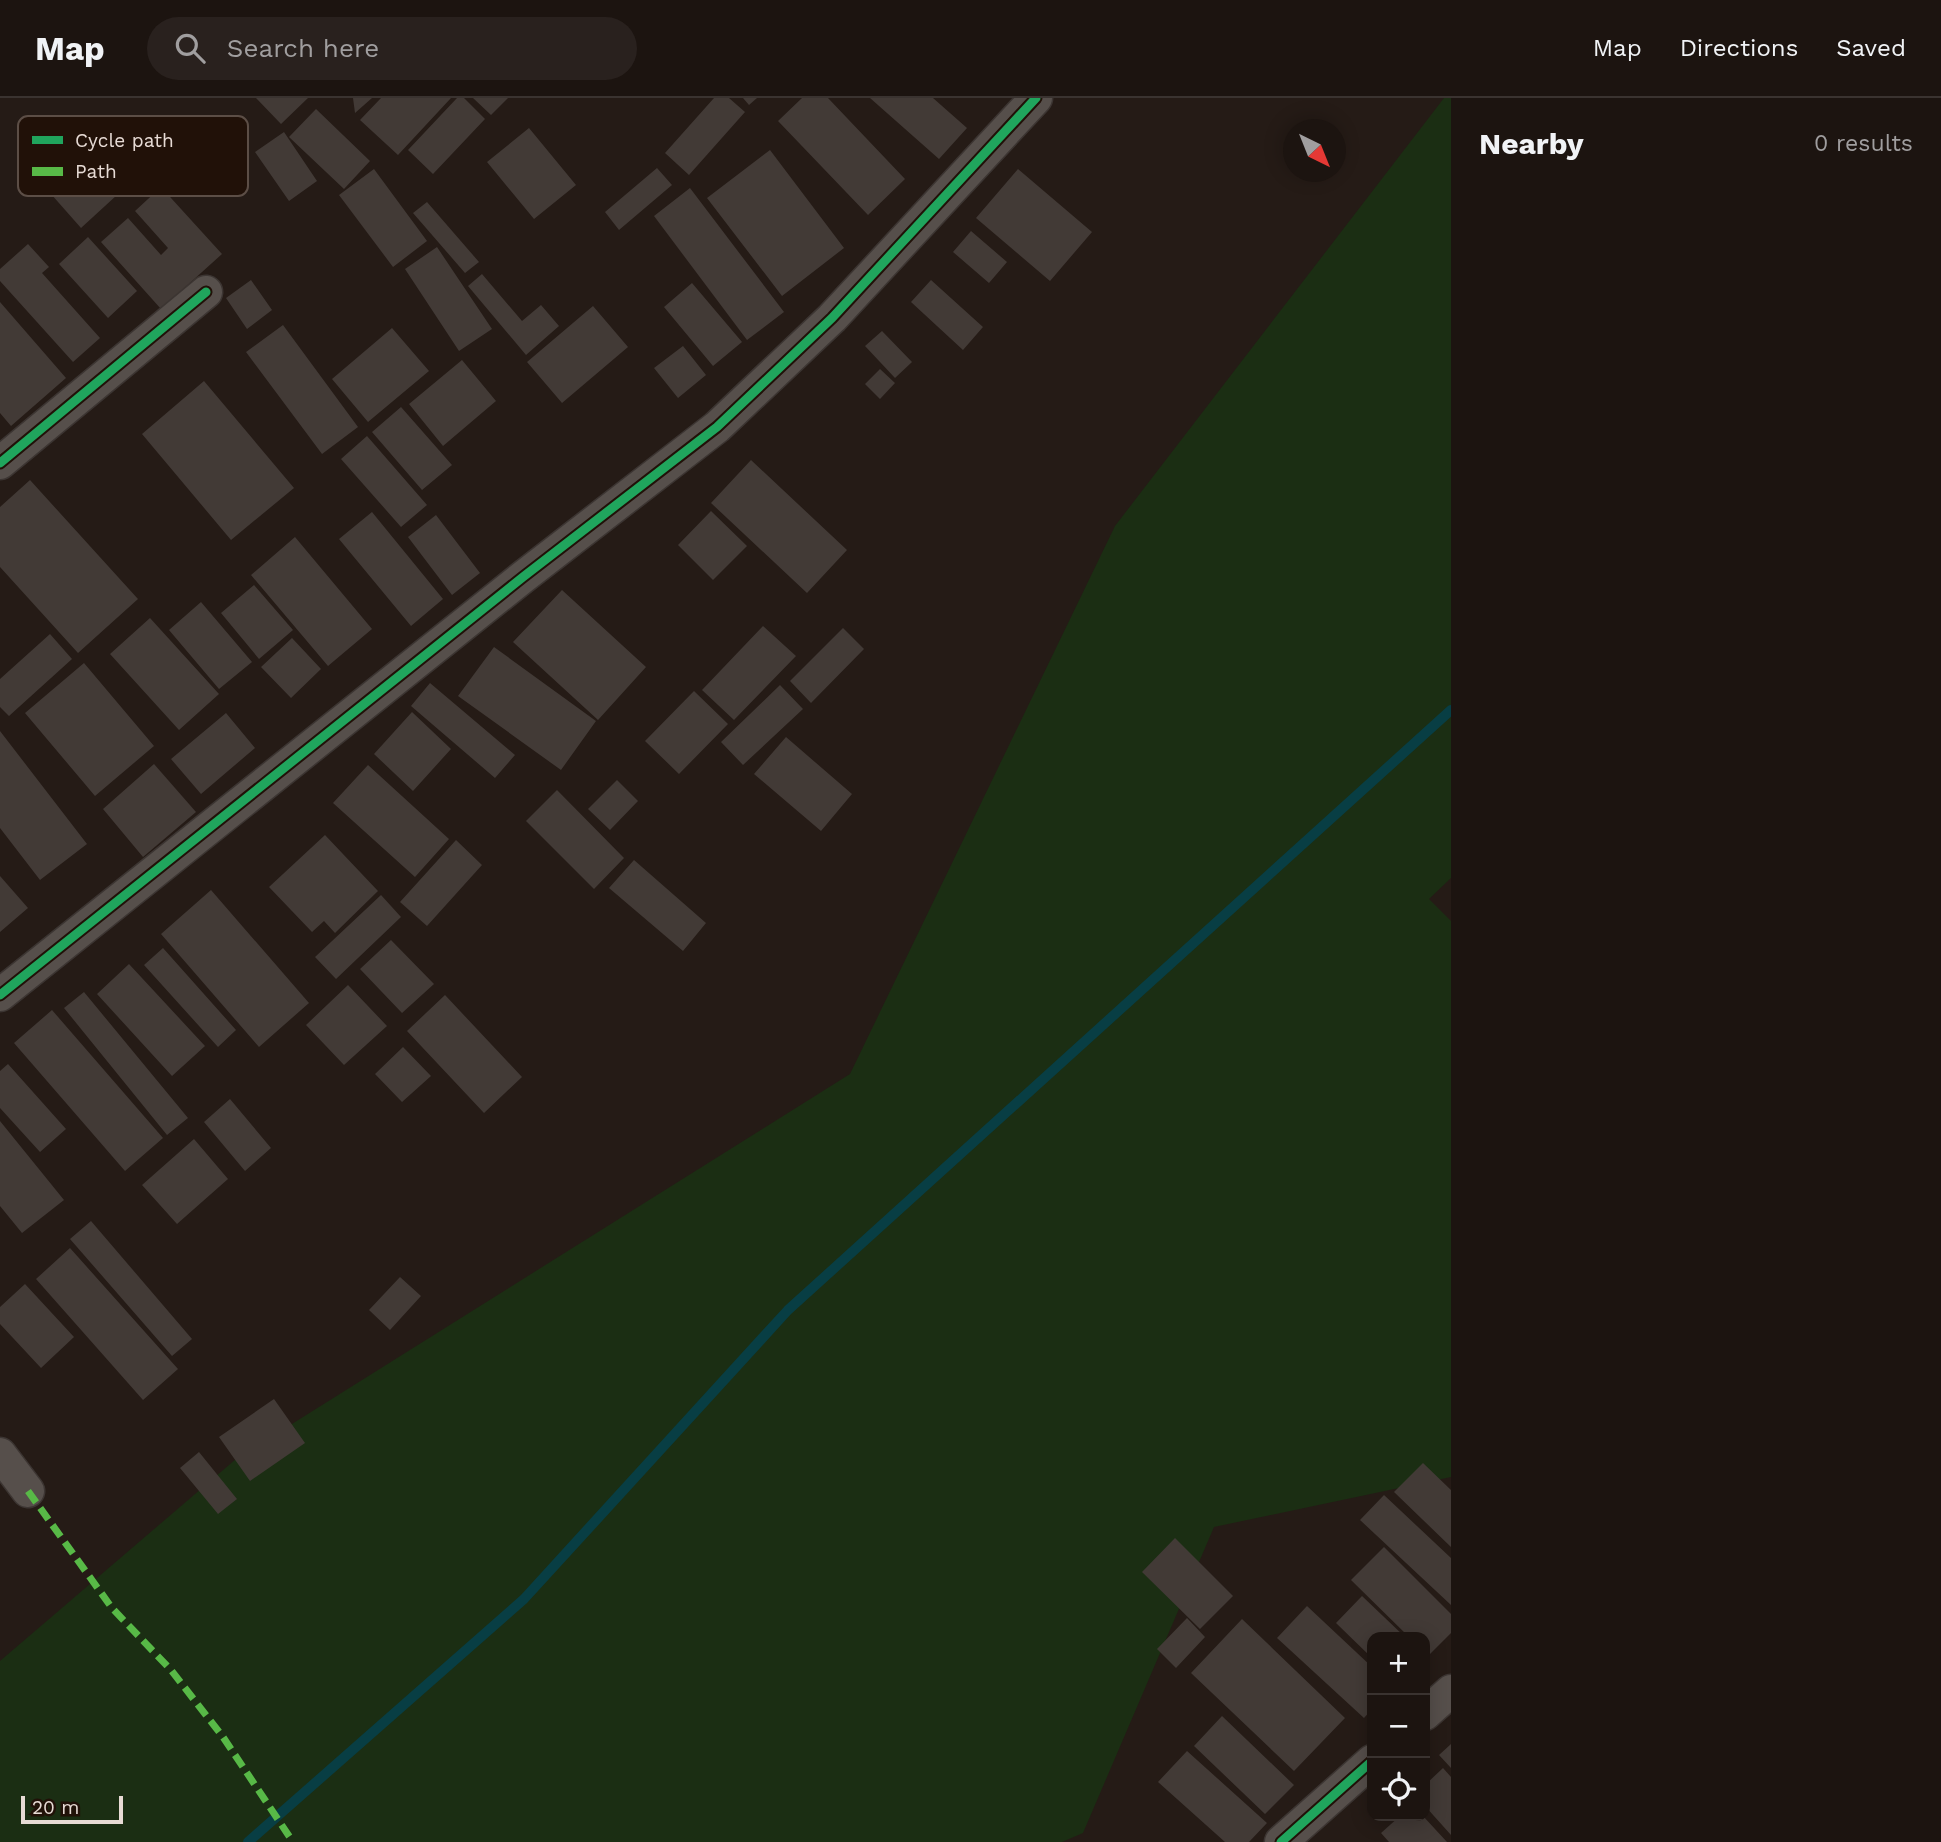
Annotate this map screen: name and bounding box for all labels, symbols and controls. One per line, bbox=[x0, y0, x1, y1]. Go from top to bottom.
search box bbox=[147, 17, 637, 80]
text: Map bbox=[35, 29, 105, 68]
icon: search bbox=[171, 29, 209, 67]
text: Search here bbox=[227, 33, 379, 63]
text: Map bbox=[1593, 34, 1642, 62]
text: Directions bbox=[1680, 34, 1798, 62]
text: Saved bbox=[1836, 34, 1906, 62]
legend bbox=[18, 116, 248, 196]
north arrow bbox=[1283, 119, 1346, 182]
text: Nearby bbox=[1479, 126, 1584, 161]
text: Cycle path bbox=[75, 129, 174, 152]
text: 0 results bbox=[1814, 130, 1913, 157]
text: Path bbox=[75, 160, 117, 183]
map controls bbox=[1367, 1632, 1430, 1821]
button: + bbox=[1367, 1632, 1430, 1695]
button: − bbox=[1367, 1695, 1430, 1758]
button: locate bbox=[1367, 1758, 1430, 1821]
scale bar bbox=[21, 1793, 122, 1825]
text: 20 m bbox=[32, 1796, 79, 1819]

